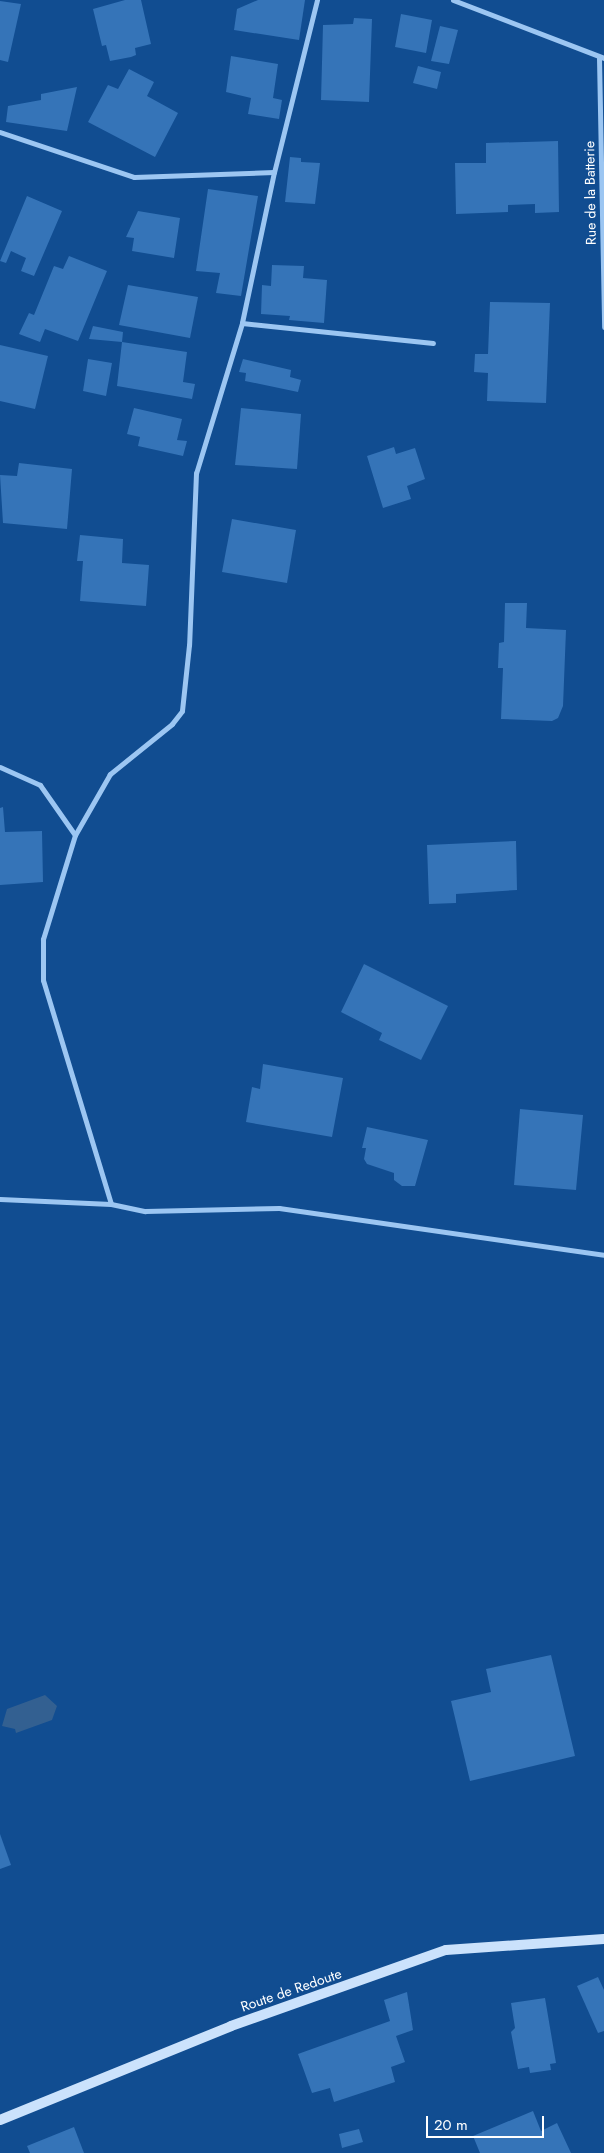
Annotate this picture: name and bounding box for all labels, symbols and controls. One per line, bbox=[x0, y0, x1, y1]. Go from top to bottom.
street label: Rue de la Batterie bbox=[581, 141, 599, 245]
street label: Route de Redoute bbox=[238, 1965, 344, 2015]
scale bar bbox=[429, 2106, 546, 2138]
text: 20 m bbox=[434, 2114, 468, 2136]

